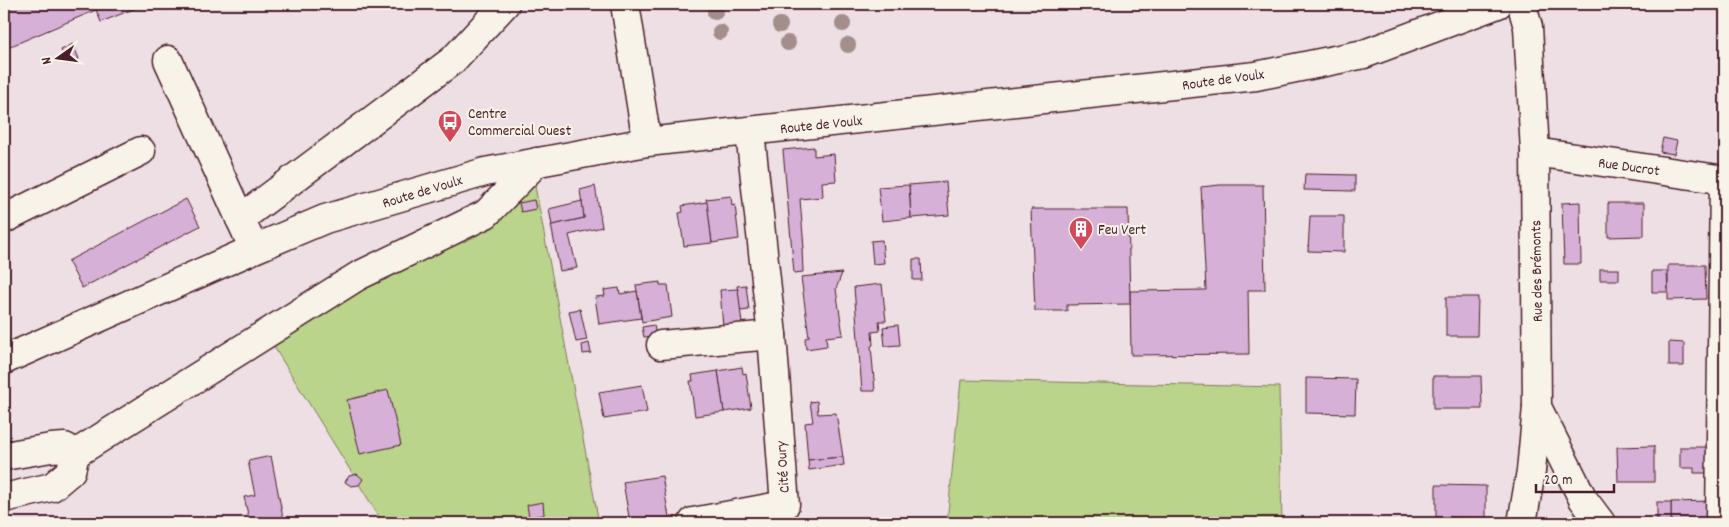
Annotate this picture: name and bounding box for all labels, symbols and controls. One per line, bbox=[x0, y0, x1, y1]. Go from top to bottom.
north arrow bbox=[32, 32, 82, 82]
text: N bbox=[37, 55, 58, 66]
street label: Route de Voulx bbox=[1181, 64, 1266, 98]
place label: Centre Commercial Ouest bbox=[468, 104, 572, 143]
bus stop icon: Centre Commercial Ouest bbox=[437, 109, 463, 143]
street label: Route de Voulx bbox=[779, 111, 864, 141]
street label: Rue Ducrot bbox=[1597, 153, 1661, 183]
street label: Route de Voulx bbox=[380, 170, 466, 216]
building icon: Feu Vert bbox=[1068, 216, 1094, 250]
place label: Feu Vert bbox=[1098, 220, 1147, 242]
street label: Rue des Brémonts bbox=[1526, 220, 1550, 322]
street label: Cité Oury bbox=[771, 439, 797, 494]
scale bar bbox=[1536, 462, 1614, 494]
text: 20 m bbox=[1544, 470, 1572, 492]

